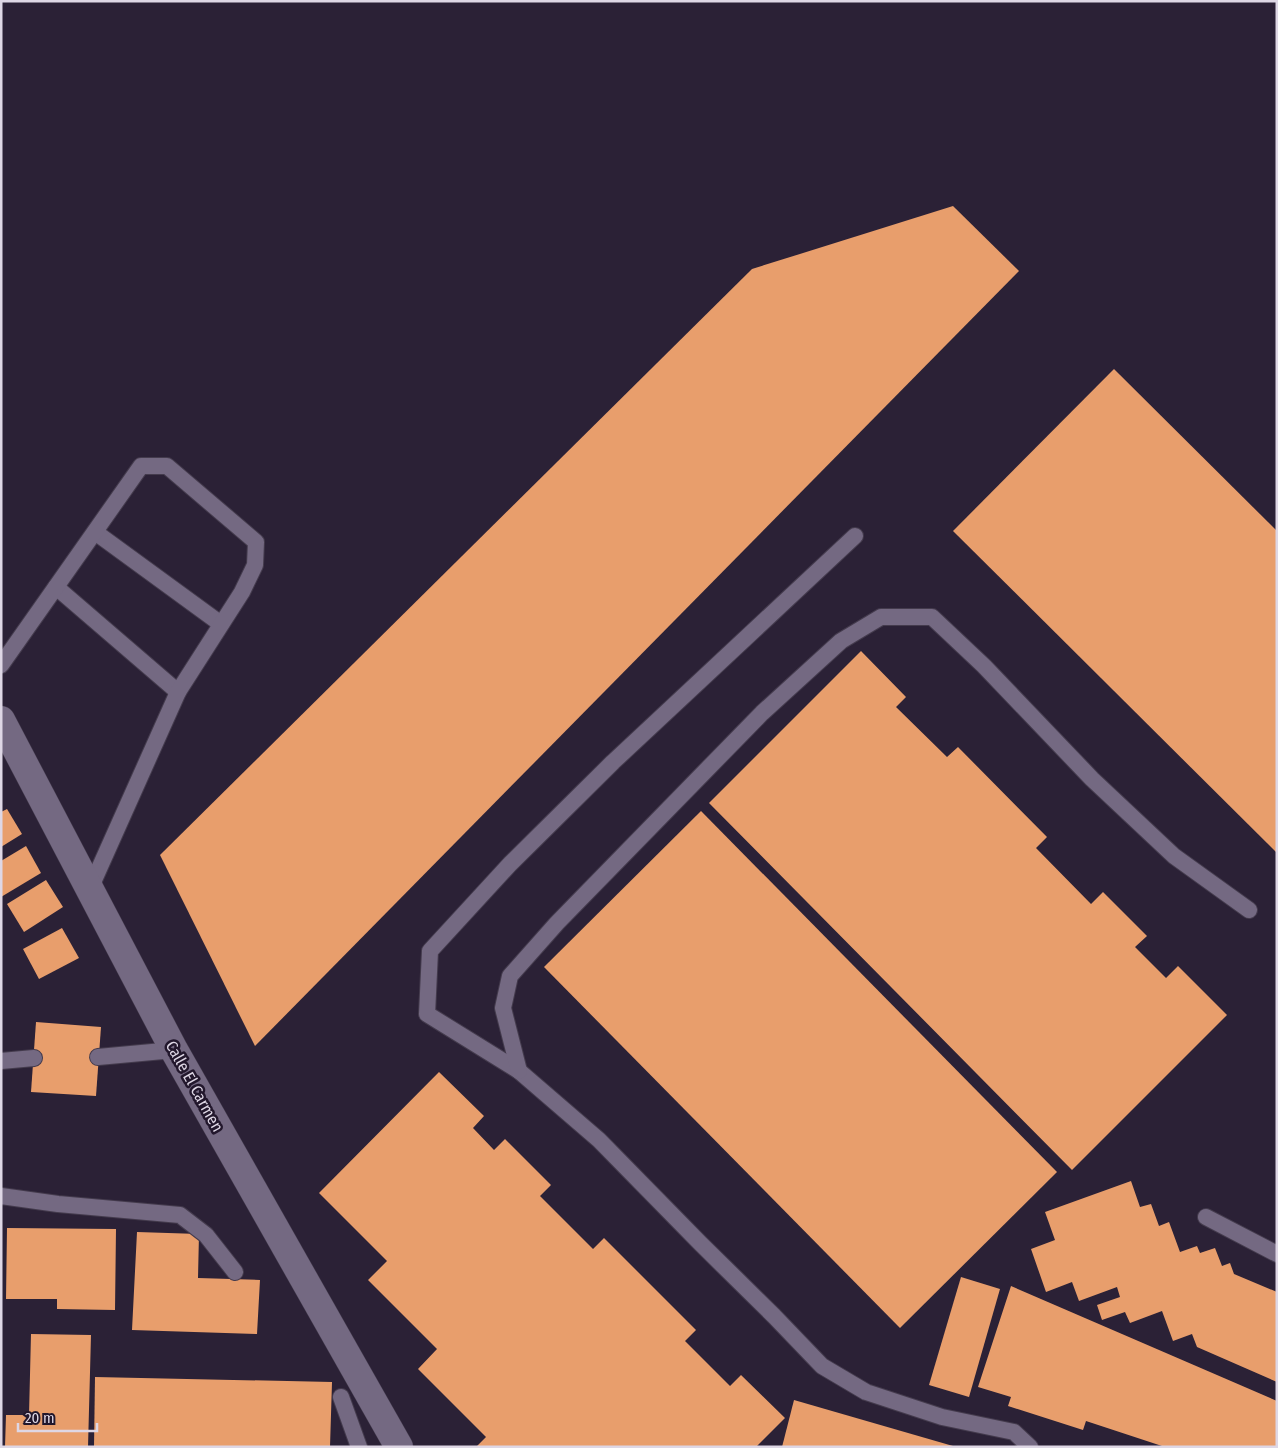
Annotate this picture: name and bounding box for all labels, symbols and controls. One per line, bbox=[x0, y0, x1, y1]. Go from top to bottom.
street label: Calle El Carmen bbox=[162, 1037, 227, 1135]
scale bar bbox=[18, 1400, 96, 1432]
text: 20 m bbox=[25, 1409, 55, 1427]

